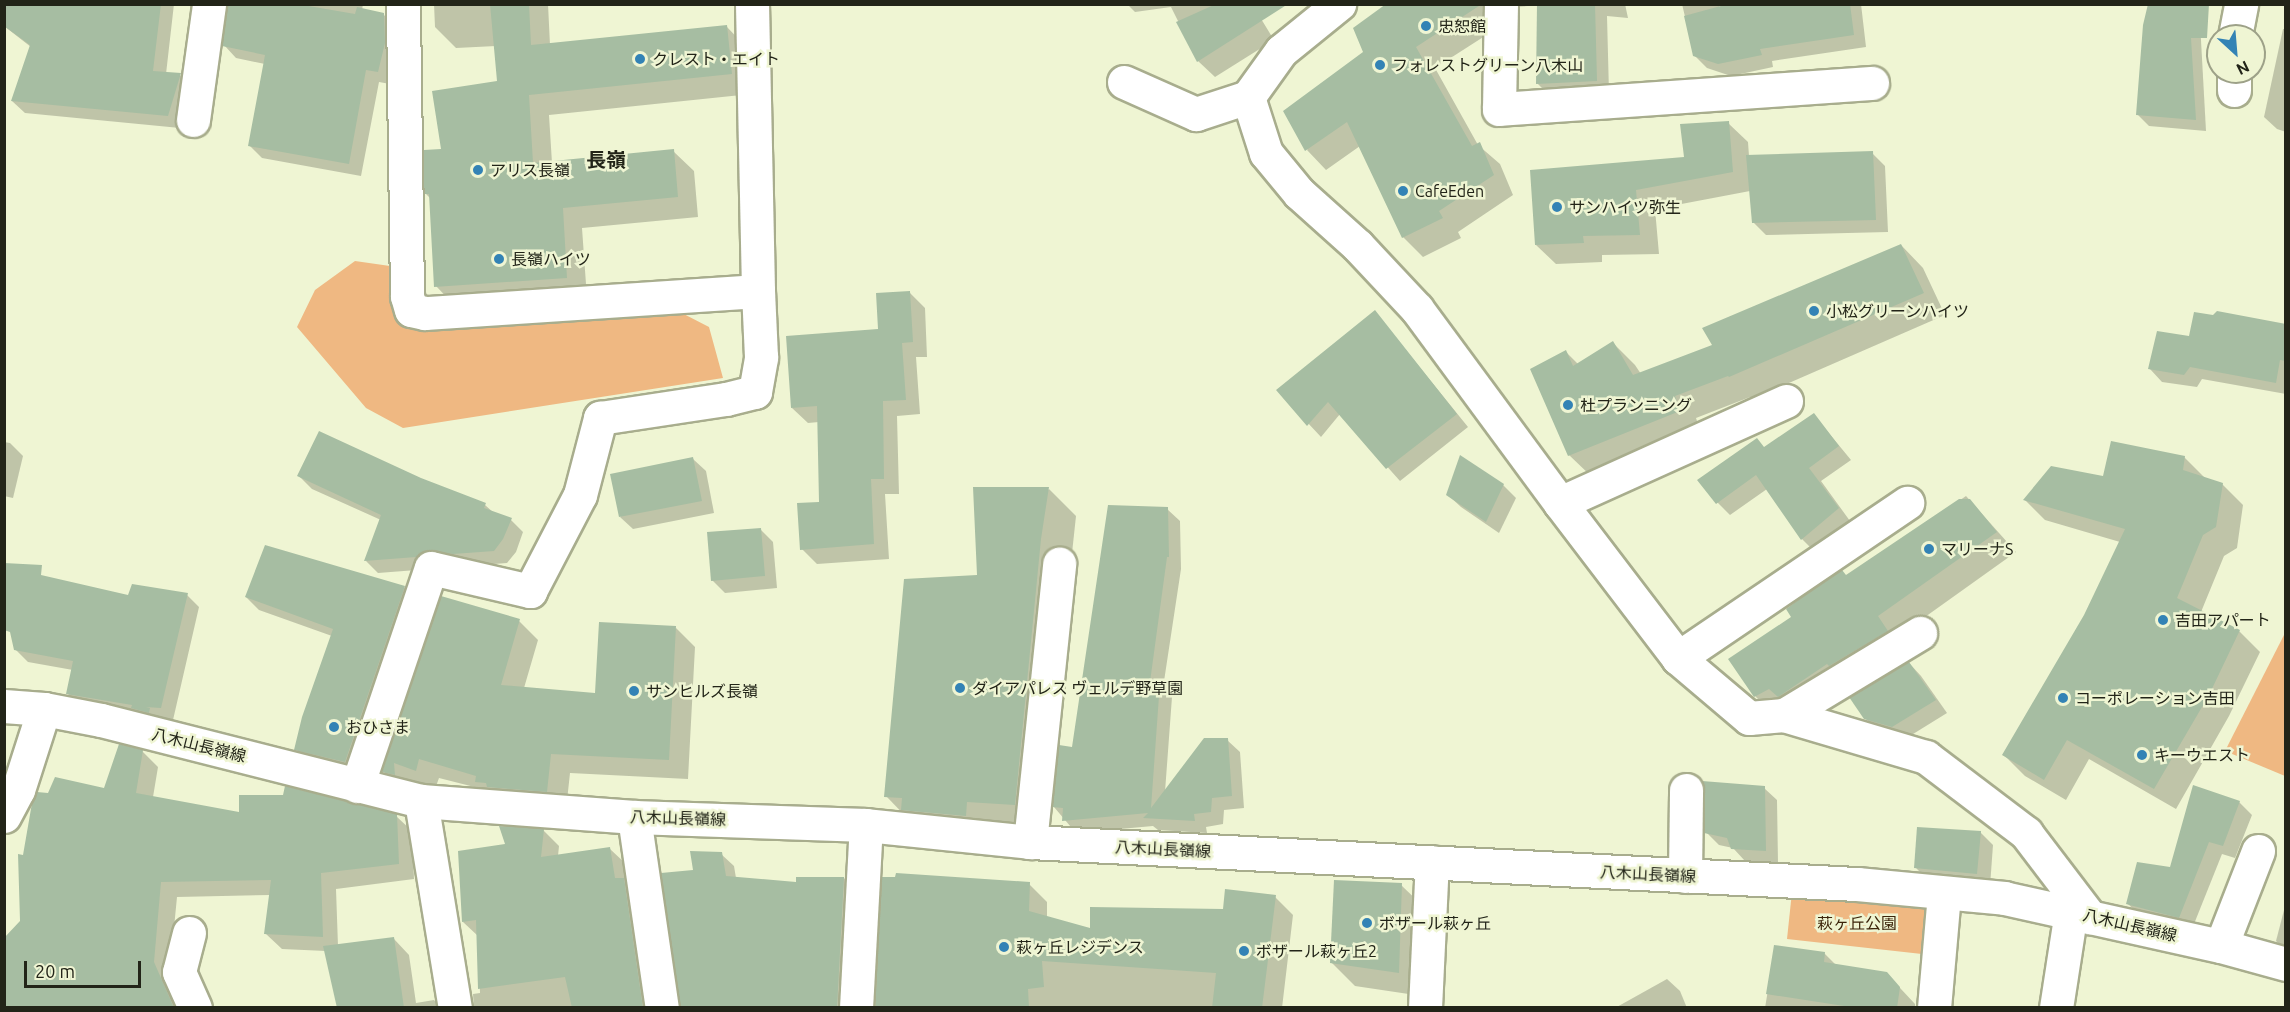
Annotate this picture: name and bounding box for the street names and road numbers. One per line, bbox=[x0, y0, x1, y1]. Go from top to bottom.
street label: 八木山長嶺線 bbox=[150, 724, 248, 766]
street label: 八木山長嶺線 bbox=[630, 807, 726, 829]
street label: 八木山長嶺線 bbox=[1115, 837, 1211, 861]
street label: 八木山長嶺線 bbox=[1600, 862, 1696, 886]
street label: 八木山長嶺線 bbox=[2081, 905, 2179, 945]

